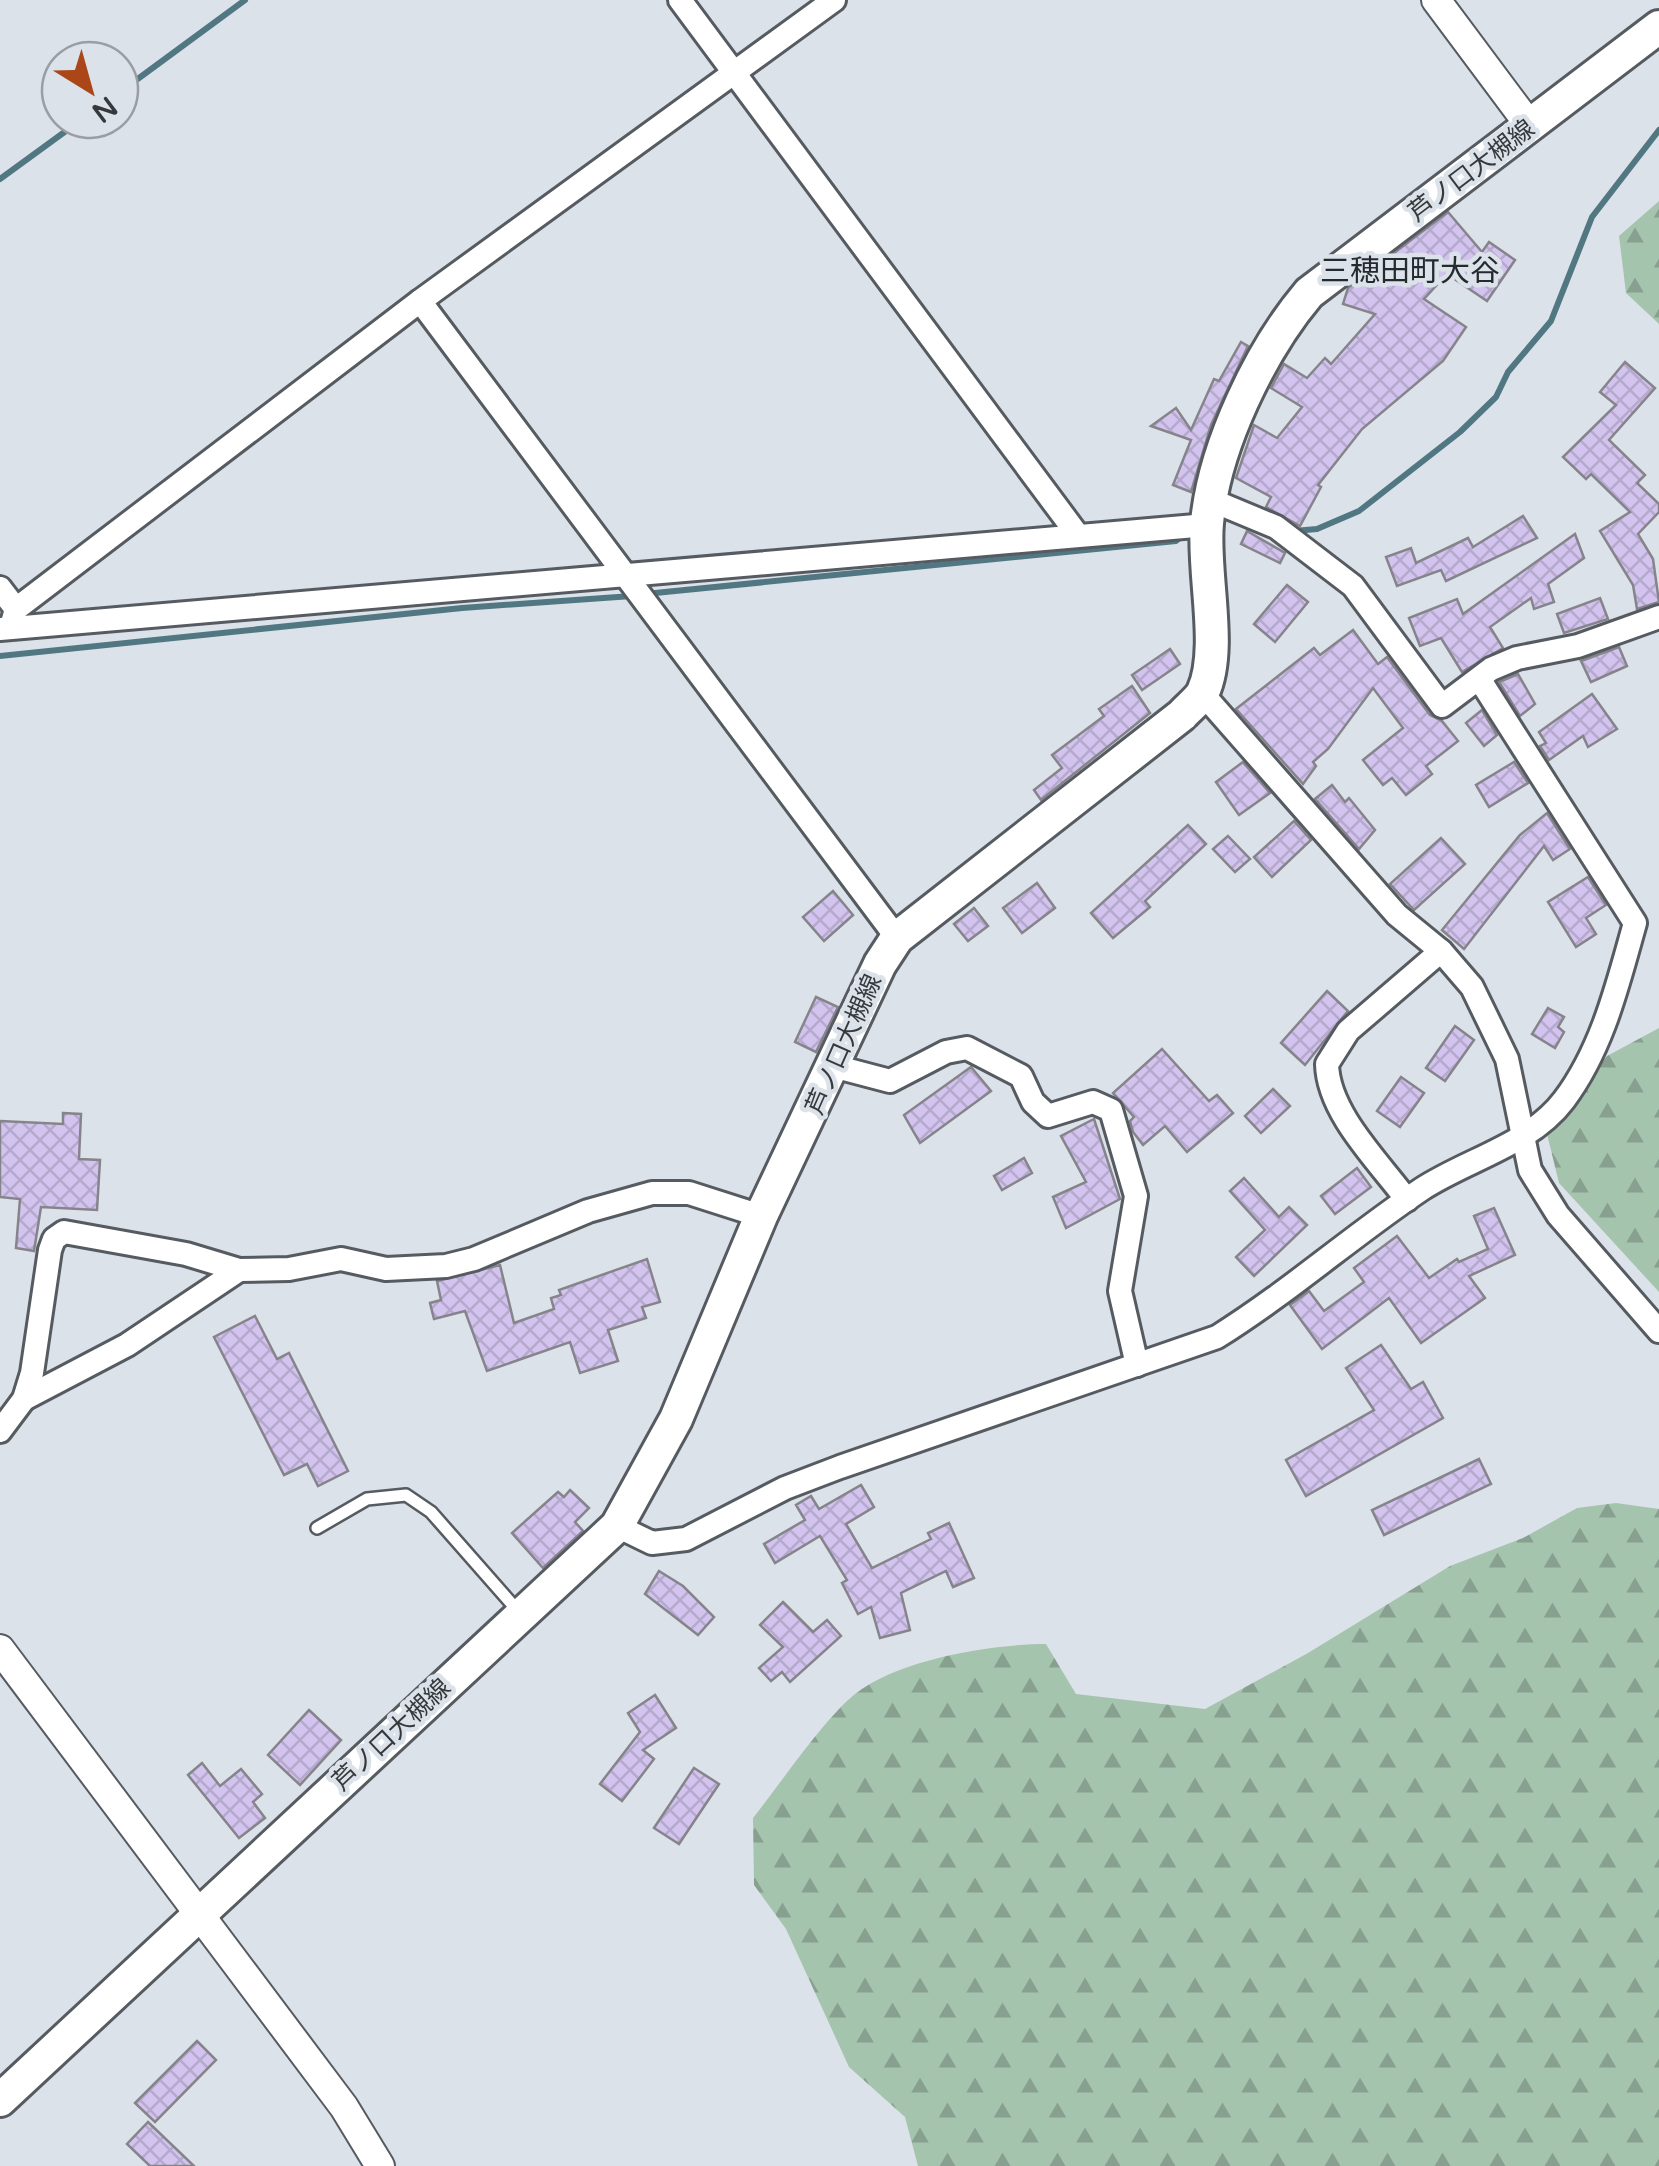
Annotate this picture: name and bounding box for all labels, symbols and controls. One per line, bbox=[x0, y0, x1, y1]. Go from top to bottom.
north arrow bbox=[40, 40, 140, 140]
text: N bbox=[85, 89, 124, 130]
street label: 芦ノ口大槻線 bbox=[1403, 114, 1541, 228]
district label: 三穂田町大谷 bbox=[1320, 253, 1500, 290]
street label: 芦ノ口大槻線 bbox=[800, 970, 888, 1119]
street label: 芦ノ口大槻線 bbox=[327, 1673, 457, 1797]

